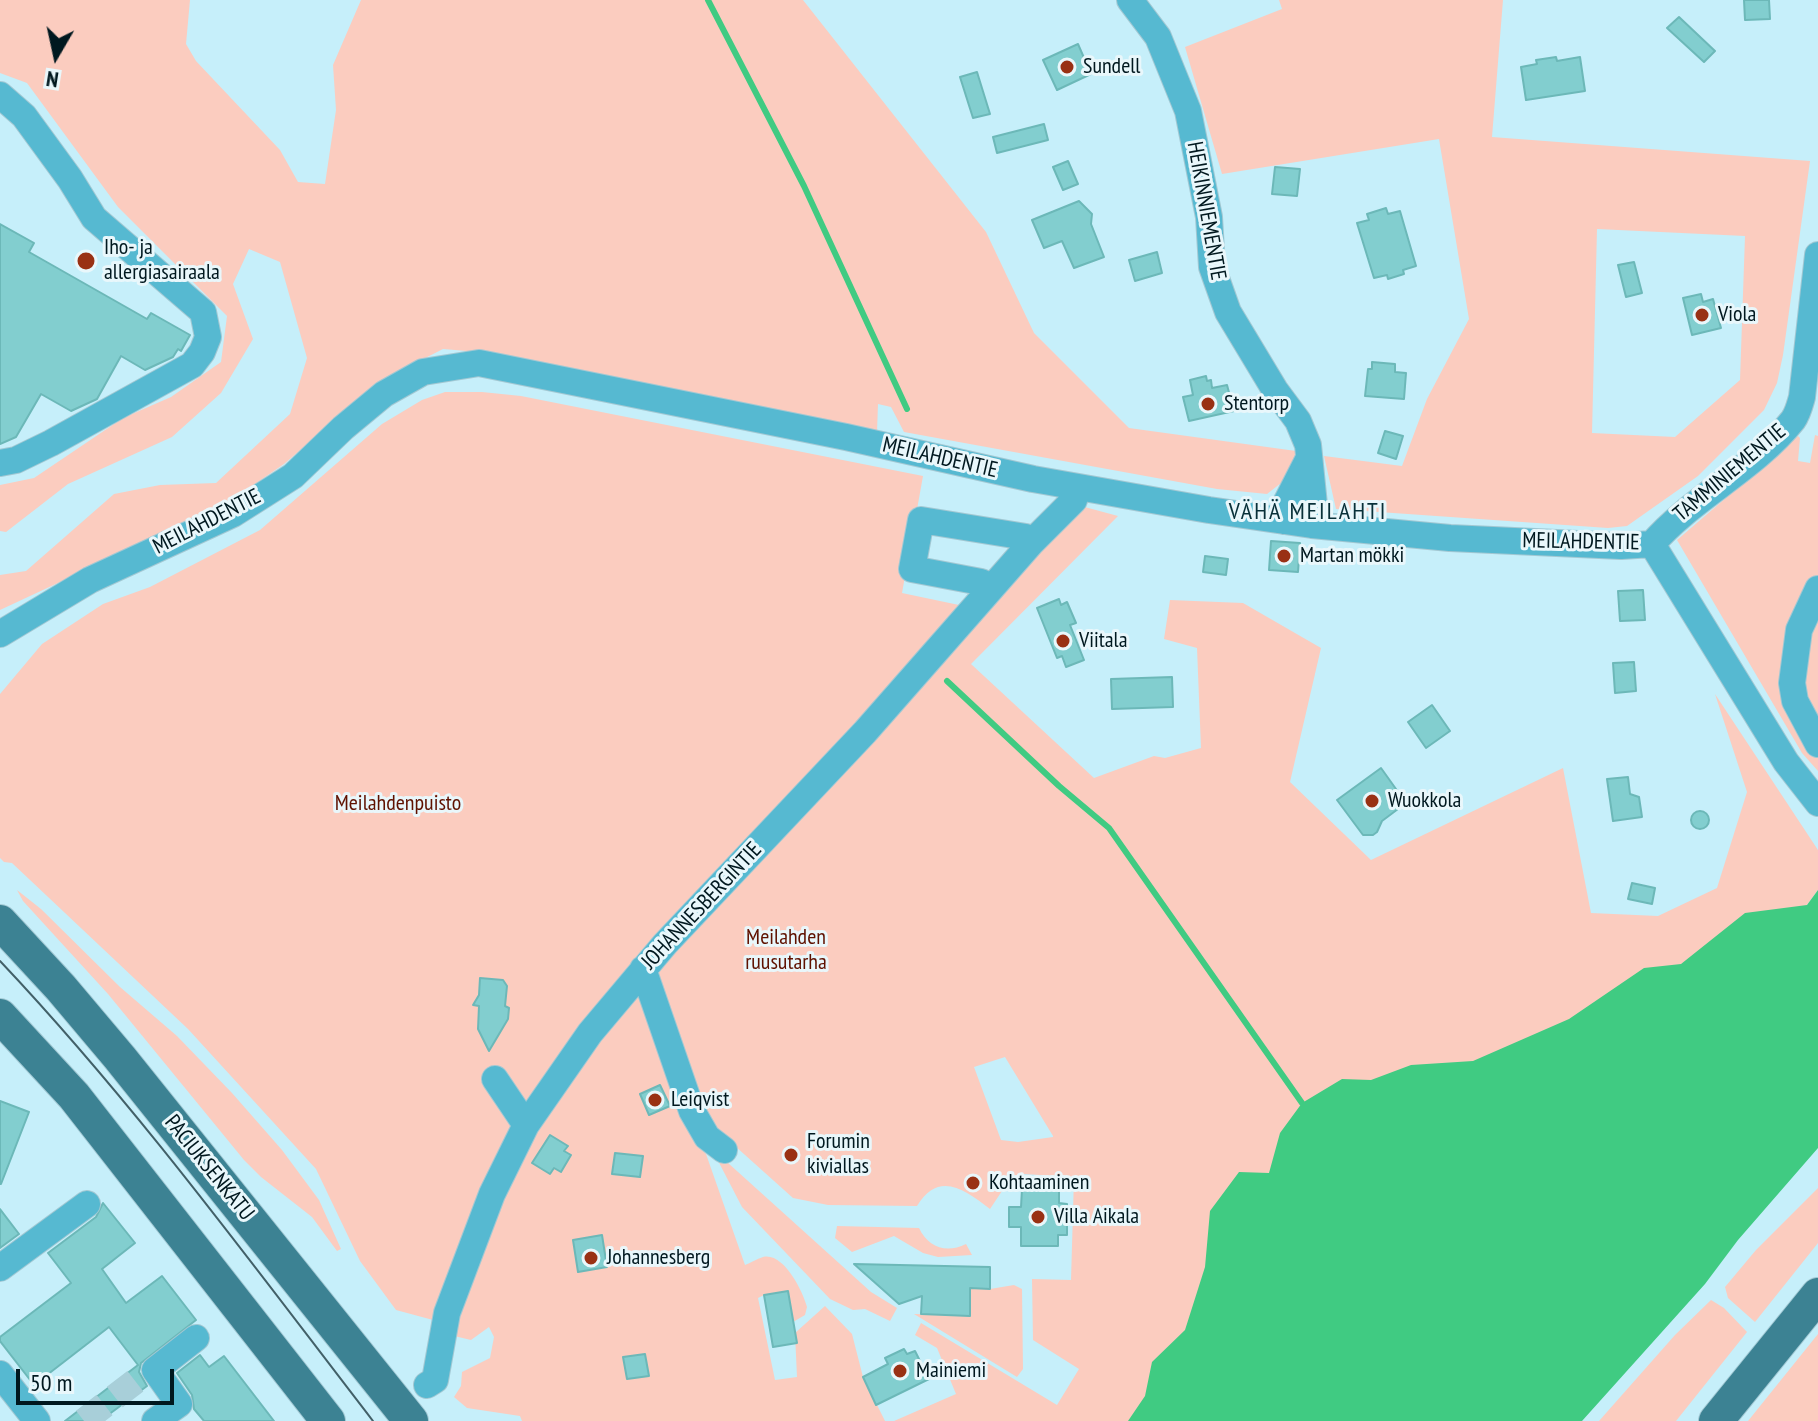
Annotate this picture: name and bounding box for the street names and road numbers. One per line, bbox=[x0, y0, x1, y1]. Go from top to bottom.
street label: HEIKINNIEMENTIE bbox=[1181, 140, 1231, 282]
street label: TAMMINIEMENTIE bbox=[1669, 418, 1791, 528]
street label: MEILAHDENTIE bbox=[880, 432, 1000, 484]
street label: MEILAHDENTIE bbox=[149, 484, 265, 560]
street label: MEILAHDENTIE bbox=[1522, 528, 1640, 556]
street label: JOHANNESBERGINTIE bbox=[636, 837, 768, 975]
street label: PACIUKSENKATU bbox=[159, 1110, 259, 1226]

